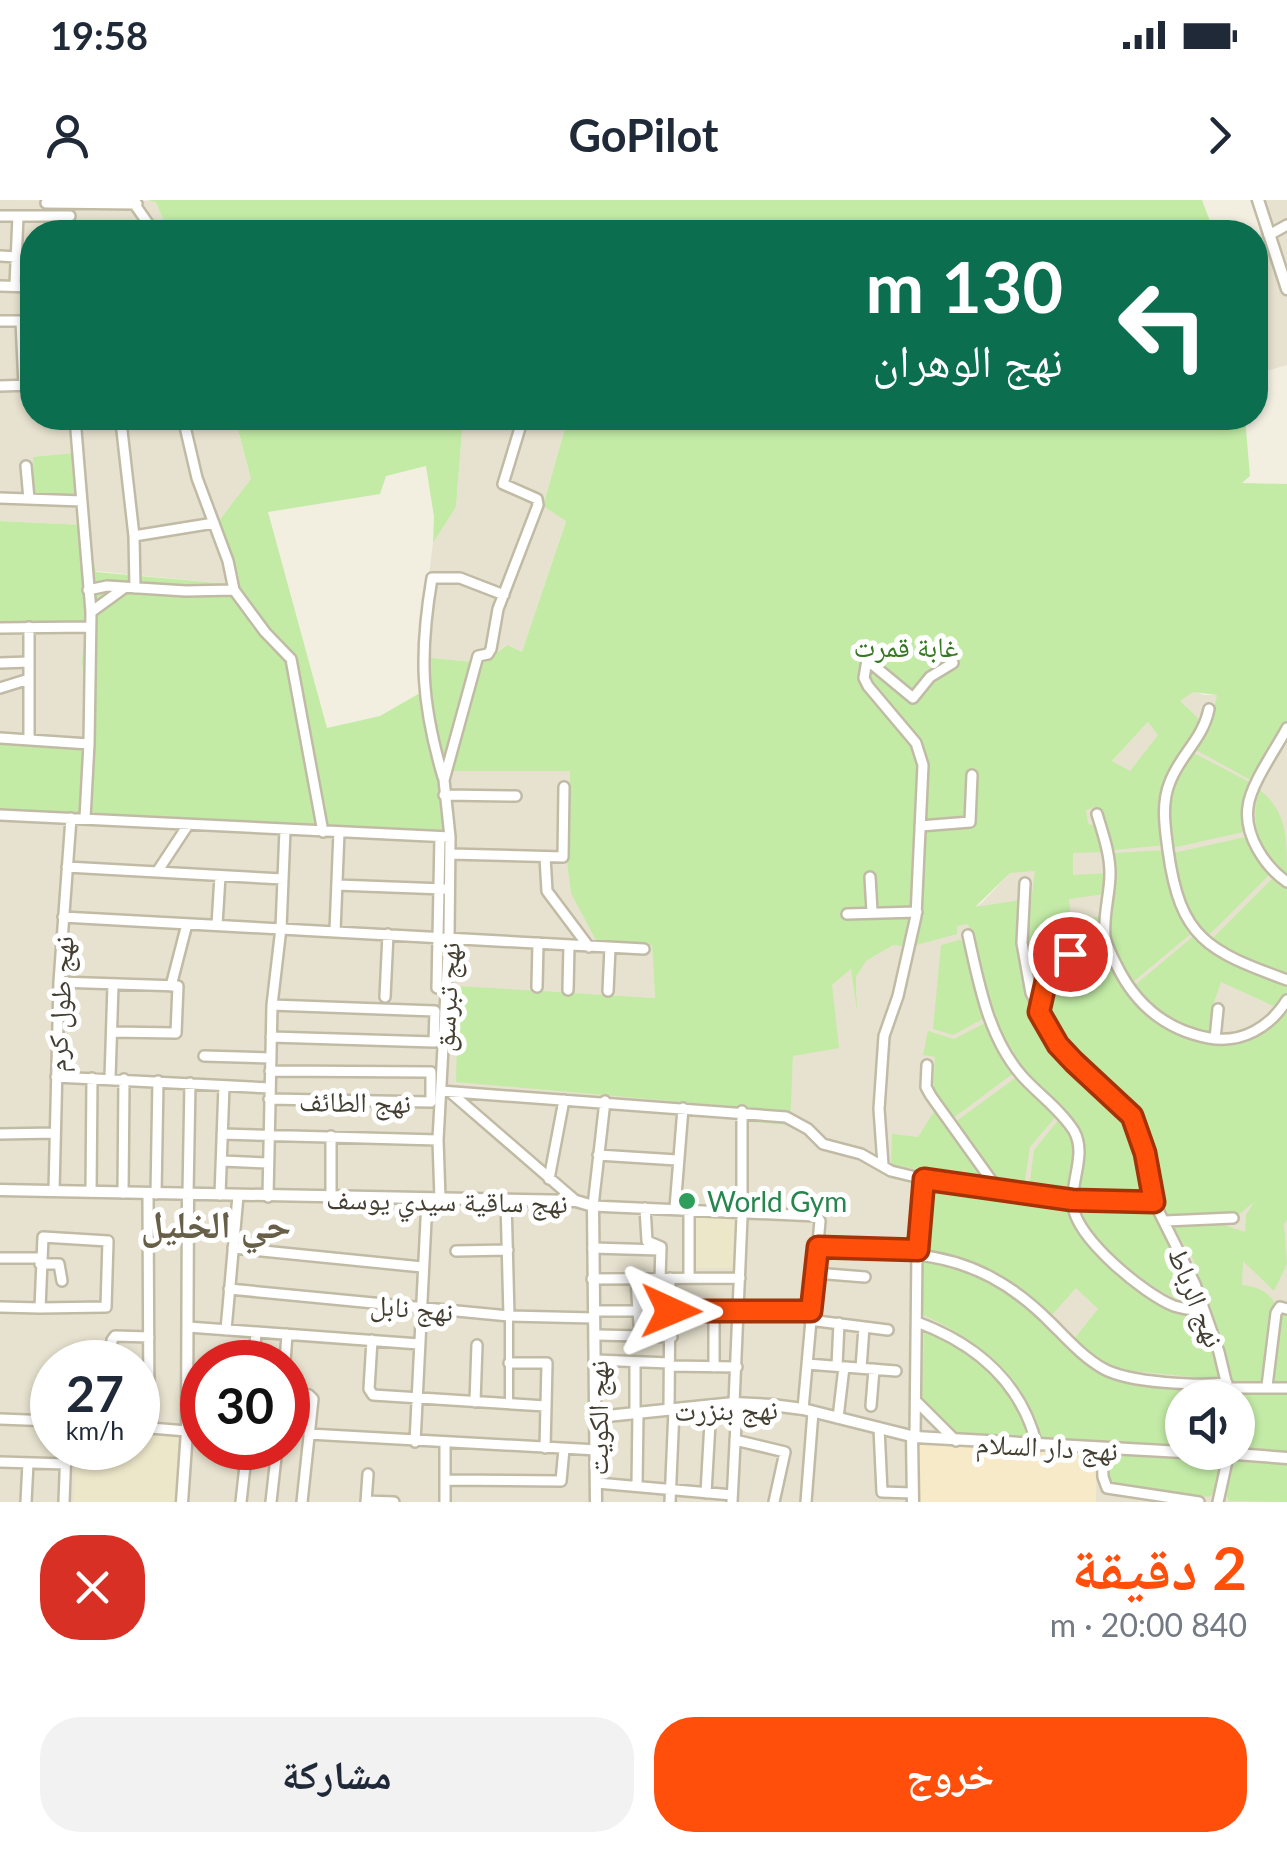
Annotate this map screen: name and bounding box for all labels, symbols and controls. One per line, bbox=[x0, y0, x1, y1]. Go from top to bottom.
text: 19:58 bbox=[50, 12, 148, 58]
icon: person bbox=[40, 108, 95, 163]
text: GoPilot bbox=[568, 108, 719, 162]
icon: forward bbox=[1192, 108, 1247, 163]
text: 130 m bbox=[866, 244, 1063, 328]
icon: left bbox=[1098, 260, 1228, 390]
text: نهج الوهران bbox=[873, 333, 1063, 387]
park label: غابة قمرت bbox=[853, 629, 959, 663]
pin bbox=[1028, 912, 1113, 997]
icon: arrive bbox=[1043, 927, 1098, 982]
street label: نهج طول كرم bbox=[38, 935, 83, 1073]
street label: نهج تبرسق bbox=[426, 941, 468, 1053]
street label: نهج الطائف bbox=[299, 1083, 411, 1121]
street label: نهج ساقية سيدي يوسف bbox=[326, 1181, 568, 1226]
place label: World Gym bbox=[707, 1184, 847, 1218]
marker: World Gym bbox=[676, 1190, 698, 1212]
district label: حي الخليل bbox=[141, 1200, 291, 1254]
street label: نهج الرباط bbox=[1160, 1242, 1232, 1353]
position arrow bbox=[619, 1259, 723, 1363]
street label: نهج نابل bbox=[369, 1286, 455, 1330]
speed limit sign: 30 bbox=[180, 1340, 310, 1470]
street label: نهج الكويت bbox=[580, 1360, 616, 1476]
text: 27 bbox=[66, 1363, 124, 1423]
map controls bbox=[1165, 1380, 1255, 1470]
button: sound bbox=[1165, 1380, 1255, 1470]
street label: نهج بنزرت bbox=[674, 1391, 778, 1429]
text: km/h bbox=[66, 1415, 124, 1445]
street label: نهج دار السلام bbox=[975, 1425, 1119, 1470]
text: 2 دقيقة bbox=[1072, 1531, 1247, 1603]
button: close bbox=[40, 1535, 145, 1640]
text: 840 m · 20:00 bbox=[1050, 1605, 1247, 1644]
button: مشاركة bbox=[40, 1717, 634, 1832]
button: خروج bbox=[654, 1717, 1247, 1832]

